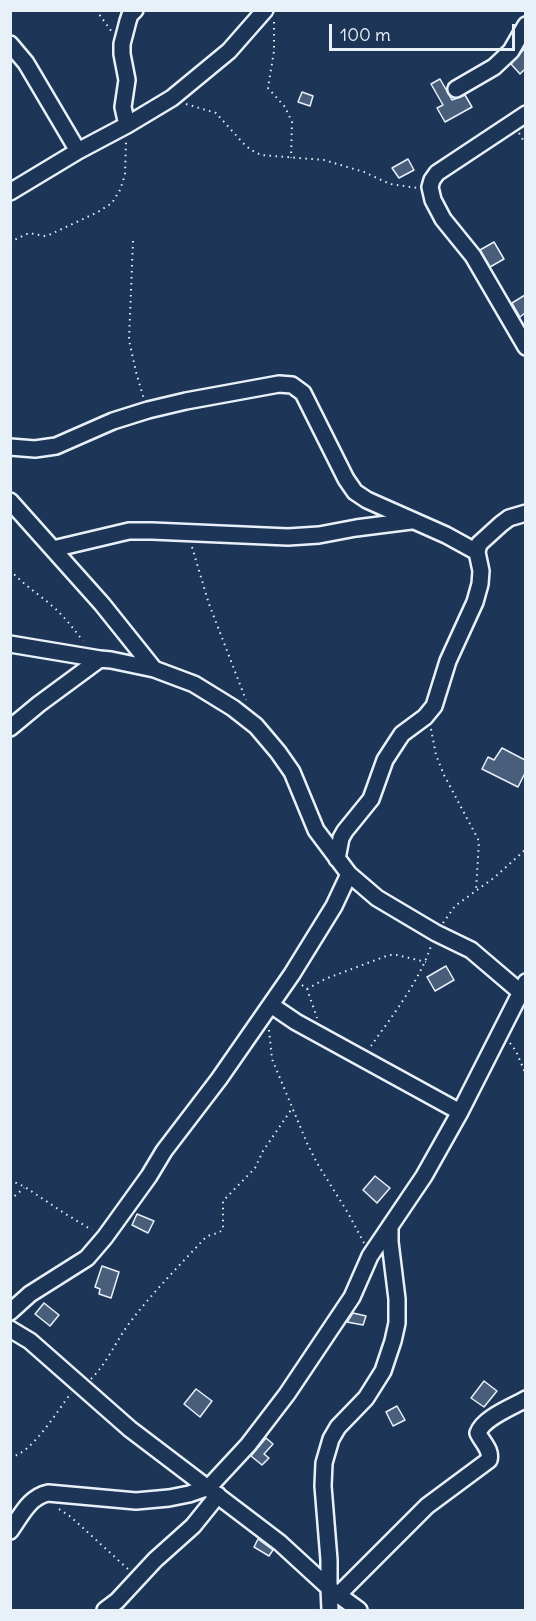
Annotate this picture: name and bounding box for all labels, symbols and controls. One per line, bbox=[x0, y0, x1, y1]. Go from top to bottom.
scale bar bbox=[332, 12, 518, 50]
text: 100 m bbox=[340, 23, 391, 46]

